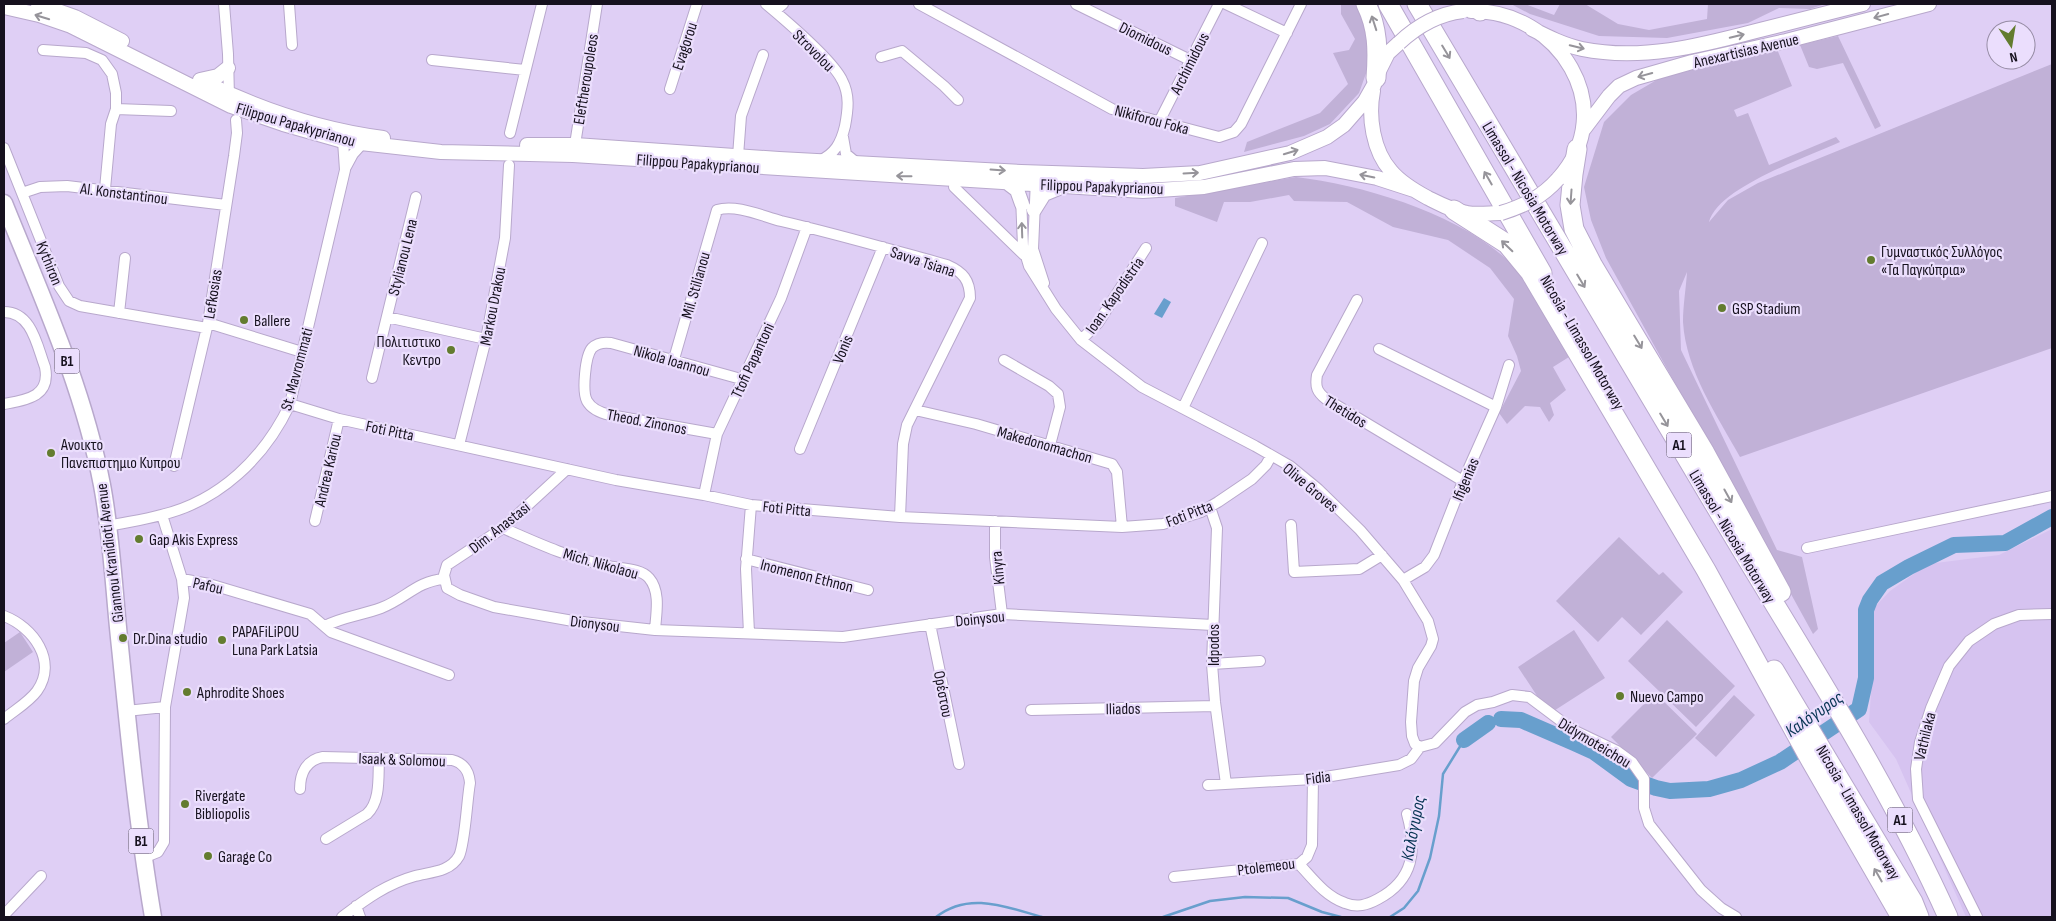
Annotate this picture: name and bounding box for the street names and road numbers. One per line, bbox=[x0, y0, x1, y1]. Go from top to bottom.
street label: Diomidous bbox=[1116, 18, 1175, 60]
street label: Evagorou bbox=[669, 20, 702, 73]
street label: Strovolou bbox=[788, 26, 838, 76]
street label: Archimidous bbox=[1166, 29, 1214, 99]
street label: Anexartisias Avenue bbox=[1691, 30, 1801, 73]
street label: Eleftheroupoleos bbox=[570, 32, 603, 126]
street label: Filippou Papakyprianou bbox=[234, 99, 357, 152]
street label: Nikiforou Foka bbox=[1112, 101, 1191, 139]
street label: Limassol - Nicosia Motorway bbox=[1477, 119, 1572, 259]
street label: Filippou Papakyprianou bbox=[636, 151, 760, 178]
street label: Filippou Papakyprianou bbox=[1040, 176, 1164, 199]
street label: Al. Konstantinou bbox=[78, 180, 169, 209]
street label: Stylianou Lena bbox=[385, 217, 422, 298]
street label: Kythiron bbox=[31, 239, 66, 288]
street label: Savva Tsiana bbox=[888, 243, 957, 282]
street label: Mil. Stilianou bbox=[678, 250, 715, 321]
street label: Ioan. Kapodistria bbox=[1082, 254, 1149, 338]
street label: Markou Drakou bbox=[477, 265, 510, 347]
street label: Lefkosias bbox=[200, 268, 227, 320]
street label: Nicosia - Limassol Motorway bbox=[1535, 272, 1628, 413]
street label: Ttofi Papantoni bbox=[728, 320, 779, 401]
street label: St. Mavrommati bbox=[277, 326, 318, 413]
street label: Vonis bbox=[829, 332, 858, 367]
street label: Nikola Ioannou bbox=[631, 342, 712, 381]
road number: B1 bbox=[54, 348, 80, 374]
street label: Thetidos bbox=[1320, 392, 1370, 433]
street label: Theod. Zinonos bbox=[605, 405, 688, 440]
street label: Foti Pitta bbox=[364, 417, 415, 446]
street label: Makedonomachon bbox=[995, 423, 1094, 468]
street label: Andrea Kariou bbox=[311, 432, 346, 510]
road number: A1 bbox=[1666, 432, 1692, 458]
street label: Ifigenias bbox=[1449, 455, 1484, 504]
street label: Olive Groves bbox=[1279, 460, 1342, 517]
street label: Limassol - Nicosia Motorway bbox=[1684, 467, 1779, 607]
street label: Giannou Kranidioti Avenue bbox=[93, 482, 128, 623]
street label: Foti Pitta bbox=[1164, 497, 1216, 532]
street label: Dim. Anastasi bbox=[466, 498, 534, 558]
street label: Foti Pitta bbox=[762, 498, 812, 521]
street label: Mich. Nikolaou bbox=[561, 545, 640, 584]
street label: Kinyra bbox=[988, 550, 1009, 586]
street label: Inomenon Ethnon bbox=[758, 556, 855, 597]
street label: Pafou bbox=[191, 574, 225, 599]
street label: Doinysou bbox=[955, 607, 1006, 632]
street label: Dionysou bbox=[569, 612, 621, 637]
street label: Idpodos bbox=[1205, 624, 1224, 666]
street label: Ορέστου bbox=[929, 669, 956, 719]
street label: Iliados bbox=[1105, 700, 1141, 719]
street label: Vathilaka bbox=[1910, 710, 1941, 762]
street label: Didymoteichou bbox=[1554, 714, 1634, 772]
street label: Nicosia - Limassol Motorway bbox=[1811, 742, 1904, 883]
street label: Isaak & Solomou bbox=[358, 749, 446, 772]
street label: Fidia bbox=[1305, 768, 1332, 789]
road number: A1 bbox=[1888, 808, 1912, 832]
road number: B1 bbox=[128, 828, 154, 854]
street label: Ptolemeou bbox=[1236, 855, 1296, 880]

